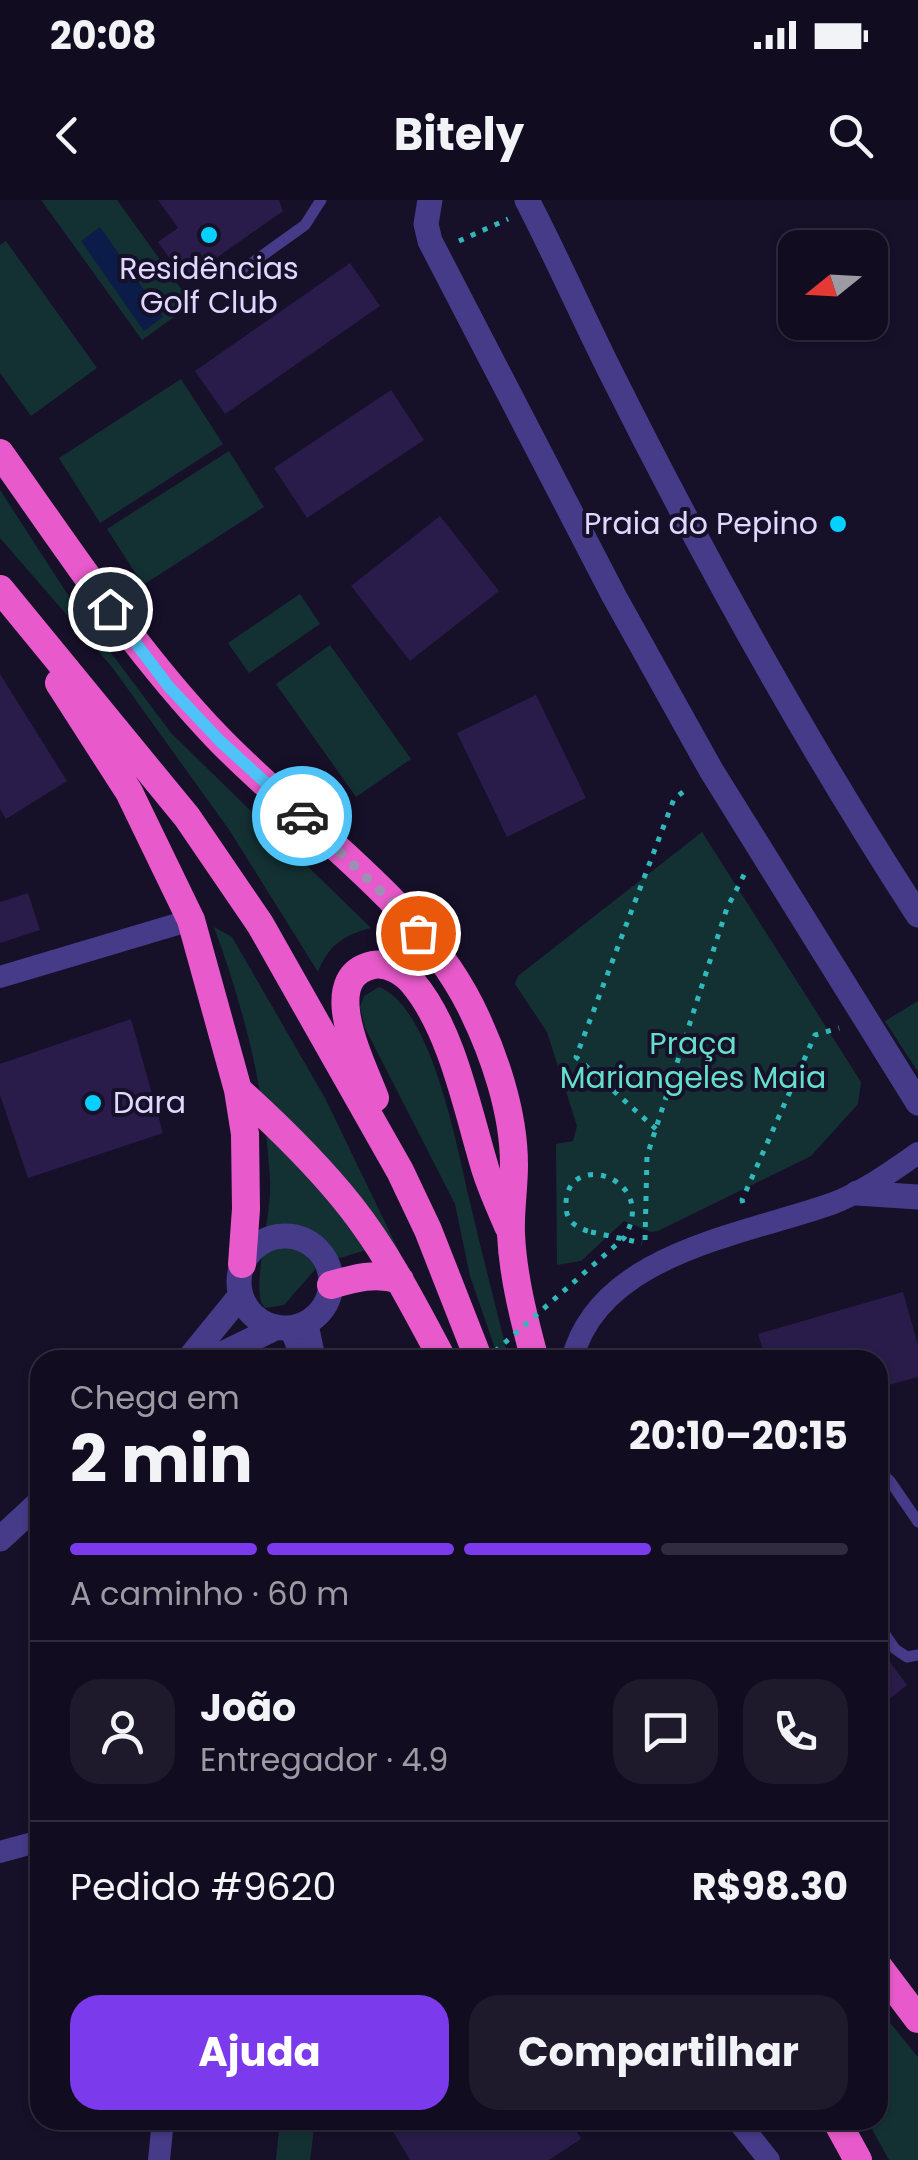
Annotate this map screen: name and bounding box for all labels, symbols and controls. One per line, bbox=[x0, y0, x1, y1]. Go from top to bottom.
text: 20:08 bbox=[50, 9, 157, 62]
text: Bitely bbox=[394, 103, 524, 166]
icon: back bbox=[40, 108, 95, 163]
icon: search bbox=[823, 108, 878, 163]
marker: Residências Golf Club bbox=[198, 224, 220, 246]
north arrow bbox=[778, 230, 888, 340]
map controls bbox=[778, 230, 888, 340]
place label: Residências Golf Club bbox=[119, 247, 299, 324]
place label: Praia do Pepino bbox=[584, 502, 818, 545]
marker: Praia do Pepino bbox=[827, 513, 849, 535]
pin bbox=[68, 567, 153, 652]
icon: home bbox=[83, 582, 138, 637]
courier bbox=[252, 766, 352, 866]
icon: car bbox=[275, 789, 330, 844]
pin bbox=[376, 891, 461, 976]
icon: bag bbox=[391, 906, 446, 961]
park label: Praça Mariangeles Maia bbox=[560, 1022, 826, 1099]
place label: Dara bbox=[113, 1081, 186, 1124]
marker: Dara bbox=[82, 1092, 104, 1114]
text: Chega em bbox=[70, 1375, 240, 1420]
text: 20:10–20:15 bbox=[629, 1409, 848, 1462]
text: 2 min bbox=[70, 1414, 253, 1505]
text: A caminho · 60 m bbox=[70, 1571, 349, 1616]
button: person bbox=[70, 1679, 175, 1784]
button: chat bbox=[613, 1679, 718, 1784]
button: phone bbox=[743, 1679, 848, 1784]
text: João bbox=[200, 1681, 296, 1734]
text: Entregador · 4.9 bbox=[200, 1737, 449, 1782]
text: Pedido #9620 bbox=[70, 1860, 336, 1913]
text: R$98.30 bbox=[692, 1860, 848, 1913]
button: Ajuda bbox=[70, 1995, 449, 2110]
button: Compartilhar bbox=[469, 1995, 848, 2110]

